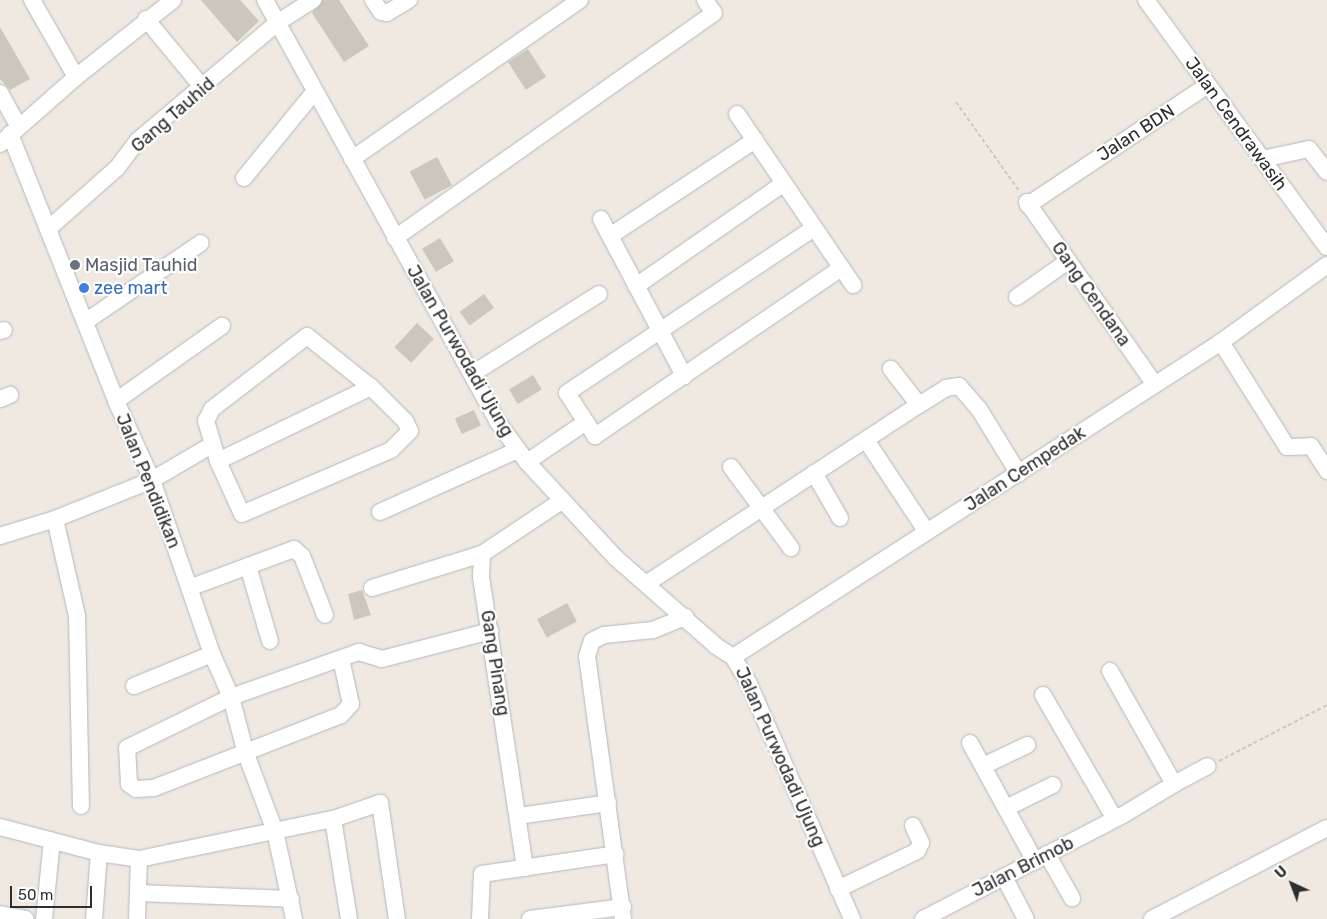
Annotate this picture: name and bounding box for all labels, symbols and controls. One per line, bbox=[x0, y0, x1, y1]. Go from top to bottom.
street label: Jalan Cendrawasih bbox=[1180, 53, 1292, 195]
street label: Gang Tauhid bbox=[127, 73, 219, 157]
street label: Jalan BDN bbox=[1093, 100, 1179, 166]
street label: Gang Cendana bbox=[1047, 238, 1135, 350]
place label: Masjid Tauhid bbox=[85, 254, 198, 276]
marker: Masjid Tauhid bbox=[69, 259, 81, 271]
street label: Jalan Purwodadi Ujung bbox=[402, 261, 518, 441]
place label: zee mart bbox=[94, 277, 167, 299]
marker: zee mart bbox=[78, 282, 90, 294]
street label: Jalan Pendidikan bbox=[111, 410, 185, 552]
street label: Jalan Cempedak bbox=[961, 422, 1089, 516]
street label: Gang Pinang bbox=[476, 609, 514, 717]
street label: Jalan Purwodadi Ujung bbox=[731, 664, 829, 850]
street label: Jalan Brimob bbox=[969, 832, 1077, 902]
north arrow bbox=[1267, 859, 1317, 909]
text: U bbox=[1272, 863, 1291, 882]
scale bar bbox=[12, 876, 95, 908]
text: 50 m bbox=[18, 886, 53, 904]

